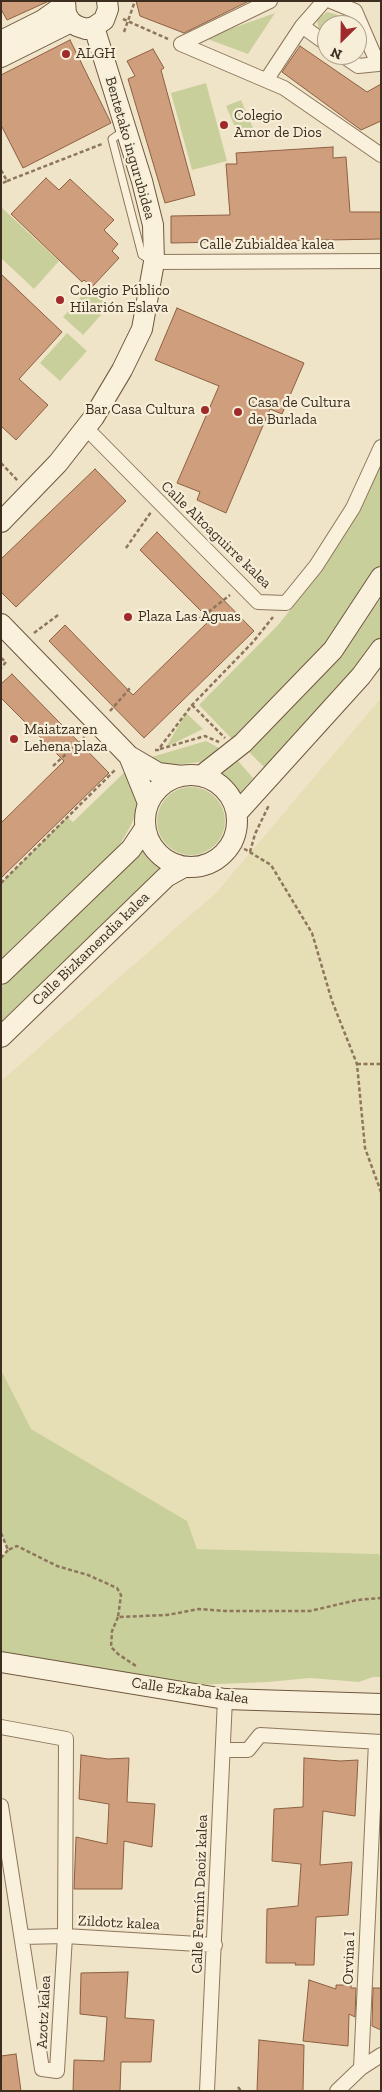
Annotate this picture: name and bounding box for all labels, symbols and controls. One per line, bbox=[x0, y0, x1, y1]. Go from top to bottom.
north arrow bbox=[317, 15, 367, 65]
text: N bbox=[328, 43, 345, 63]
place label: ALGH bbox=[76, 45, 116, 63]
marker: ALGH bbox=[60, 48, 72, 60]
street label: Bentetako ingurubidea bbox=[101, 75, 159, 221]
place label: Colegio Amor de Dios bbox=[234, 107, 322, 142]
marker: Colegio Amor de Dios bbox=[218, 119, 230, 131]
street label: Calle Zubialdea kalea bbox=[200, 236, 334, 254]
place label: Colegio Público Hilarión Eslava bbox=[70, 282, 170, 317]
marker: Colegio Público Hilarión Eslava bbox=[54, 294, 66, 306]
place label: Casa de Cultura de Burlada bbox=[248, 394, 350, 429]
place label: Bar Casa Cultura bbox=[85, 401, 195, 419]
marker: Bar Casa Cultura bbox=[199, 404, 211, 416]
marker: Casa de Cultura de Burlada bbox=[232, 406, 244, 418]
street label: Calle Altoaguirre kalea bbox=[157, 478, 275, 592]
place label: Plaza Las Aguas bbox=[138, 608, 241, 626]
marker: Plaza Las Aguas bbox=[122, 611, 134, 623]
place label: Maiatzaren Lehena plaza bbox=[24, 721, 108, 756]
marker: Maiatzaren Lehena plaza bbox=[8, 733, 20, 745]
street label: Calle Bizkamendia kalea bbox=[29, 888, 153, 1010]
street label: Calle Ezkaba kalea bbox=[130, 1674, 250, 1708]
street label: Calle Fermín Daoiz kalea bbox=[188, 1814, 212, 1974]
street label: Zildotz kalea bbox=[78, 1912, 160, 1934]
street label: Orvina I bbox=[339, 1931, 359, 1985]
street label: Azotz kalea bbox=[33, 1975, 55, 2049]

